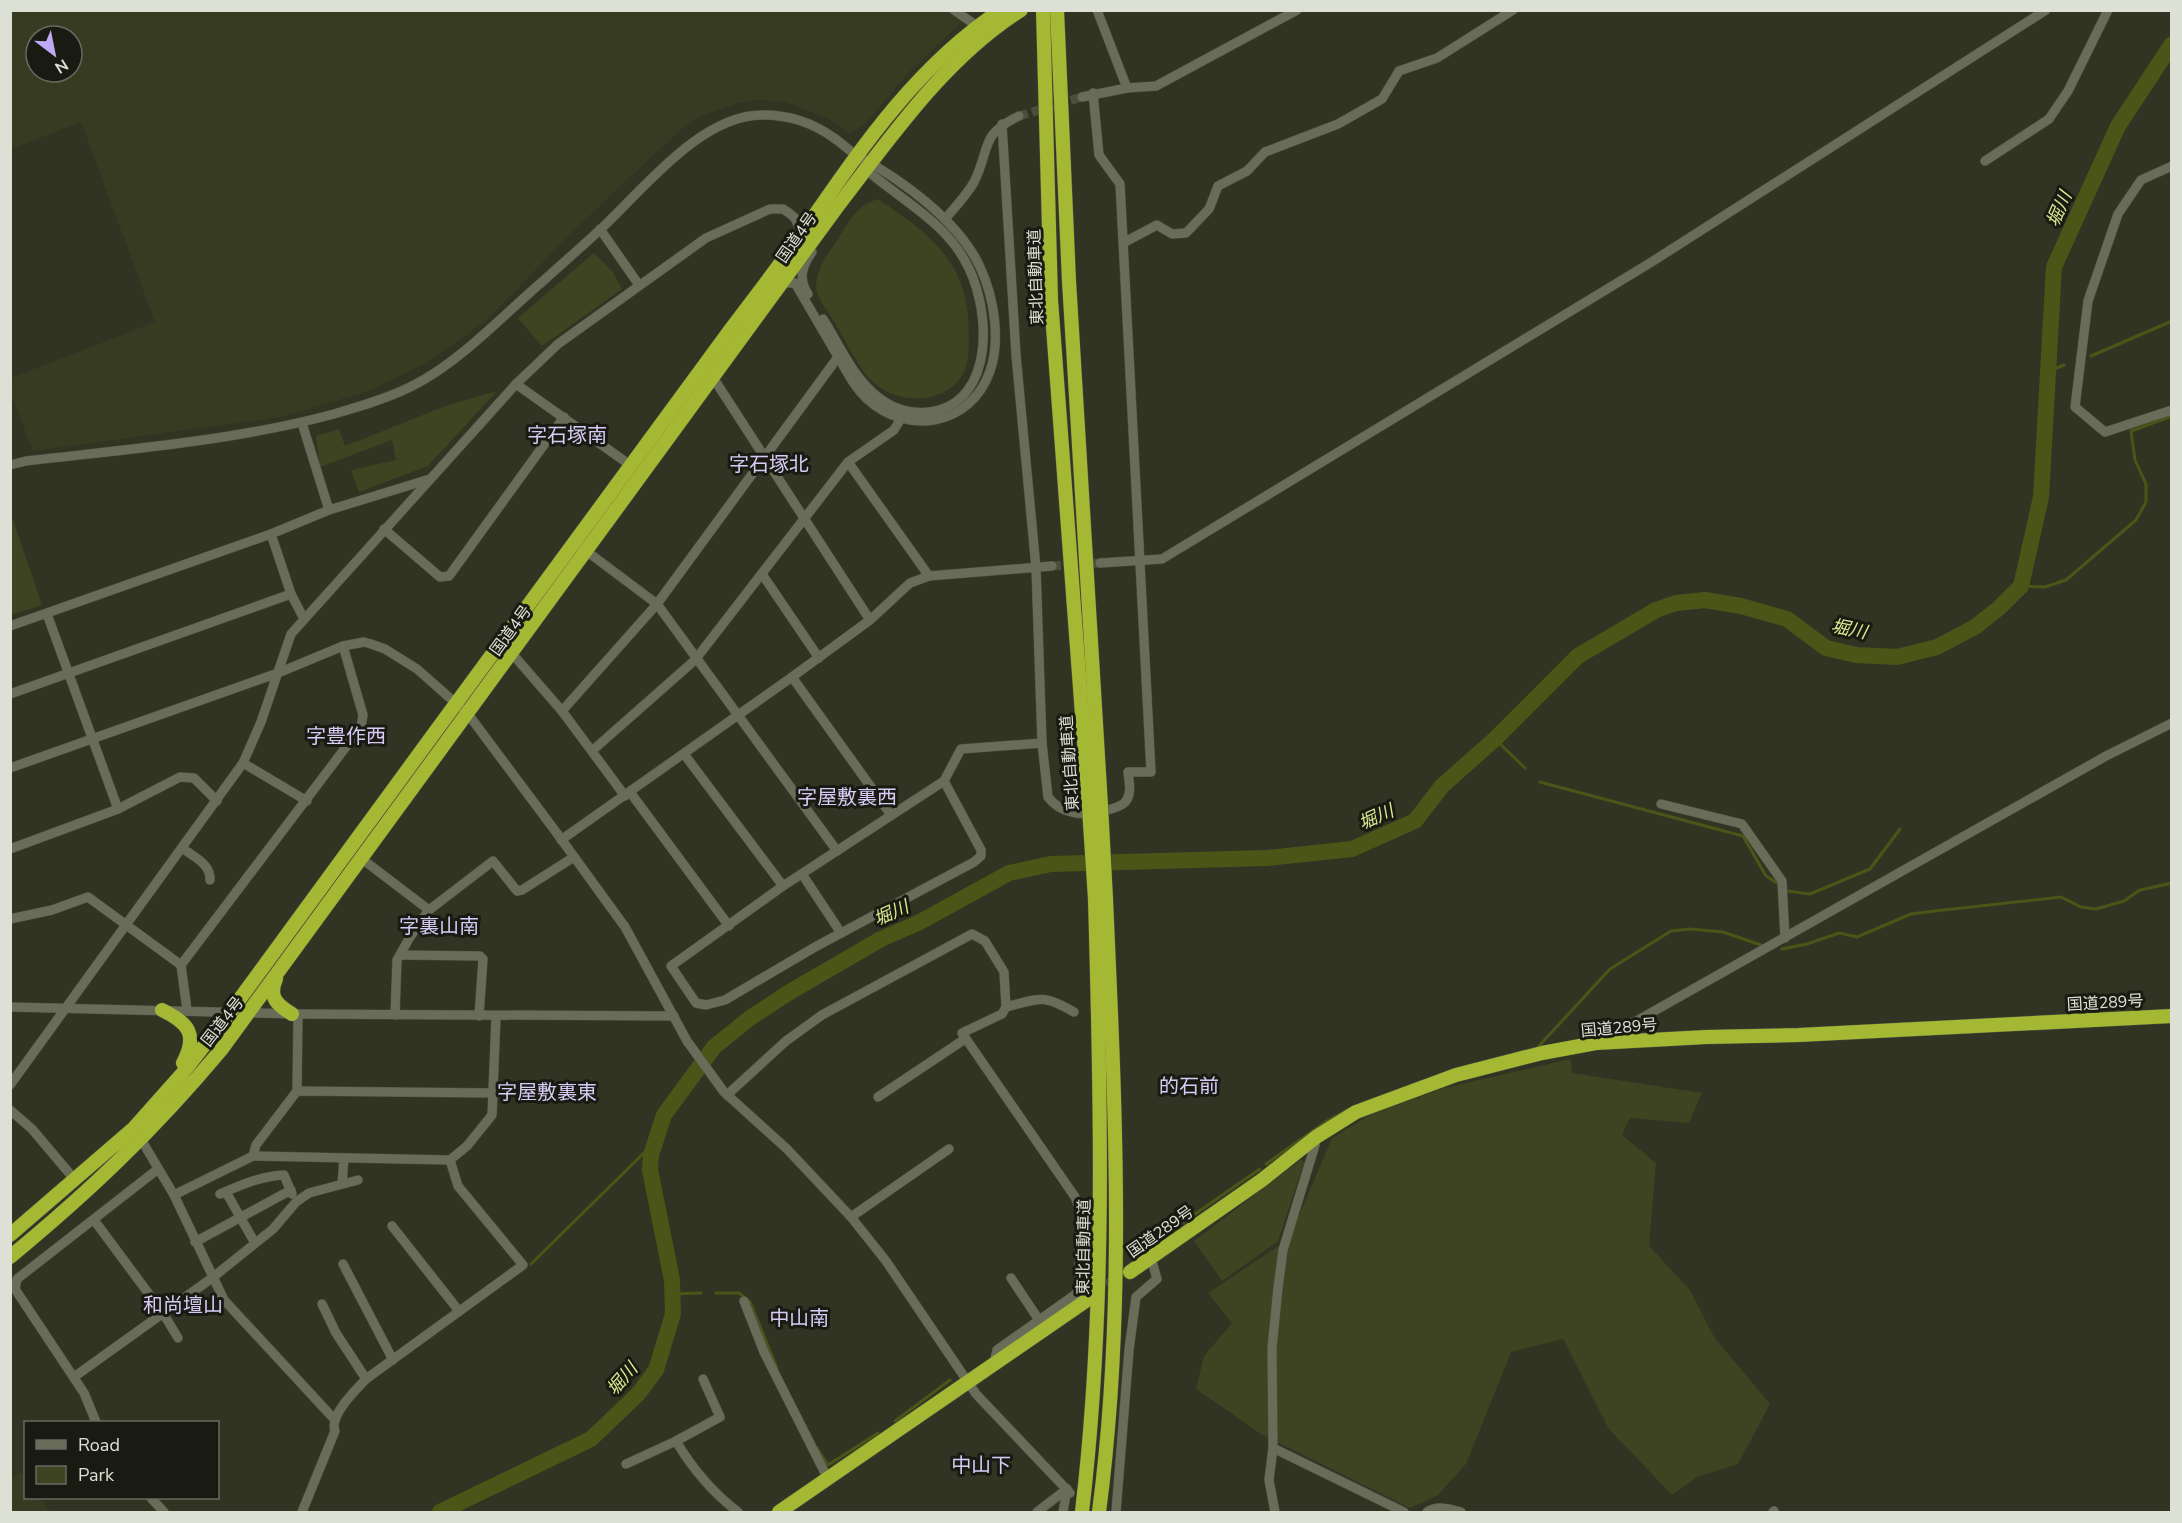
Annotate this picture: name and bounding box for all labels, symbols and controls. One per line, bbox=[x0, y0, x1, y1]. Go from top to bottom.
north arrow bbox=[24, 24, 84, 84]
text: N bbox=[51, 53, 72, 78]
water label: 堀川 bbox=[2041, 186, 2078, 230]
street label: 国道4号 bbox=[771, 208, 822, 267]
street label: 東北自動車道 bbox=[1023, 229, 1049, 325]
district label: 字石塚南 bbox=[527, 422, 607, 449]
district label: 字石塚北 bbox=[729, 451, 809, 478]
street label: 国道4号 bbox=[485, 601, 537, 660]
water label: 堀川 bbox=[1829, 614, 1871, 645]
street label: 東北自動車道 bbox=[1056, 714, 1084, 812]
district label: 字豊作西 bbox=[306, 723, 386, 750]
district label: 字屋敷裏西 bbox=[797, 784, 897, 811]
water label: 堀川 bbox=[1355, 798, 1399, 835]
water label: 堀川 bbox=[870, 894, 914, 931]
district label: 字裏山南 bbox=[399, 913, 479, 940]
street label: 国道289号 bbox=[2066, 990, 2144, 1016]
street label: 国道4号 bbox=[196, 992, 249, 1051]
street label: 国道289号 bbox=[1580, 1014, 1658, 1042]
district label: 的石前 bbox=[1159, 1073, 1219, 1100]
district label: 字屋敷裏東 bbox=[497, 1079, 597, 1106]
street label: 東北自動車道 bbox=[1072, 1199, 1096, 1295]
street label: 国道289号 bbox=[1123, 1201, 1198, 1263]
district label: 和尚壇山 bbox=[143, 1292, 223, 1319]
district label: 中山南 bbox=[769, 1305, 829, 1332]
water label: 堀川 bbox=[601, 1356, 644, 1400]
legend bbox=[24, 1421, 219, 1499]
text: Road bbox=[78, 1433, 120, 1457]
district label: 中山下 bbox=[951, 1452, 1011, 1479]
text: Park bbox=[78, 1463, 115, 1487]

